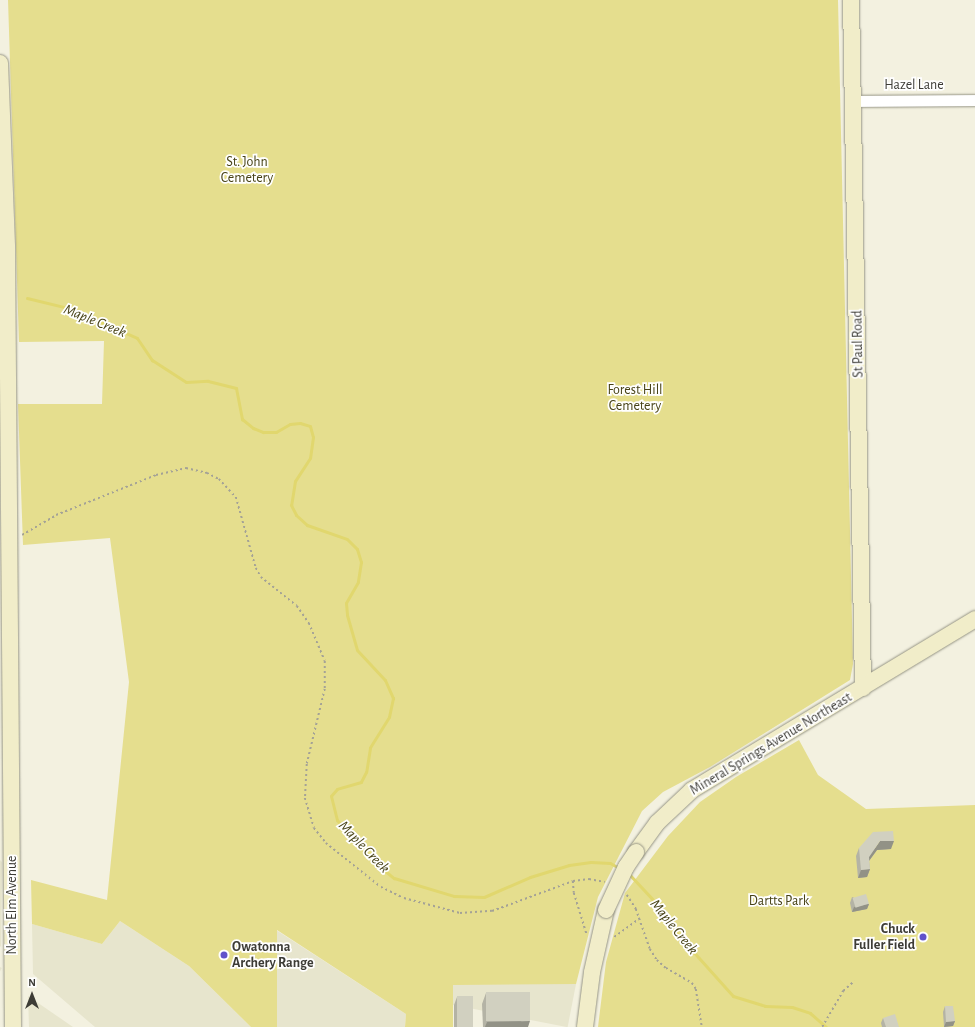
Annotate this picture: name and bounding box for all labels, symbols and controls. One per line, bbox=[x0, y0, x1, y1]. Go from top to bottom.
street label: Hazel Lane bbox=[884, 77, 944, 93]
park label: St. John Cemetery bbox=[221, 154, 273, 186]
water label: Maple Creek bbox=[61, 300, 129, 342]
street label: St Paul Road bbox=[849, 310, 867, 378]
park label: Forest Hill Cemetery bbox=[607, 382, 663, 414]
street label: Mineral Springs Avenue Northeast bbox=[687, 689, 855, 799]
water label: Maple Creek bbox=[335, 817, 393, 877]
street label: North Elm Avenue bbox=[4, 855, 20, 955]
park label: Dartts Park bbox=[749, 893, 809, 909]
water label: Maple Creek bbox=[646, 896, 702, 958]
place label: Chuck Fuller Field bbox=[853, 921, 915, 954]
marker: Chuck Fuller Field bbox=[918, 932, 928, 942]
place label: Owatonna Archery Range bbox=[232, 939, 314, 972]
marker: Owatonna Archery Range bbox=[219, 950, 229, 960]
north arrow bbox=[12, 975, 52, 1015]
text: N bbox=[28, 977, 36, 988]

